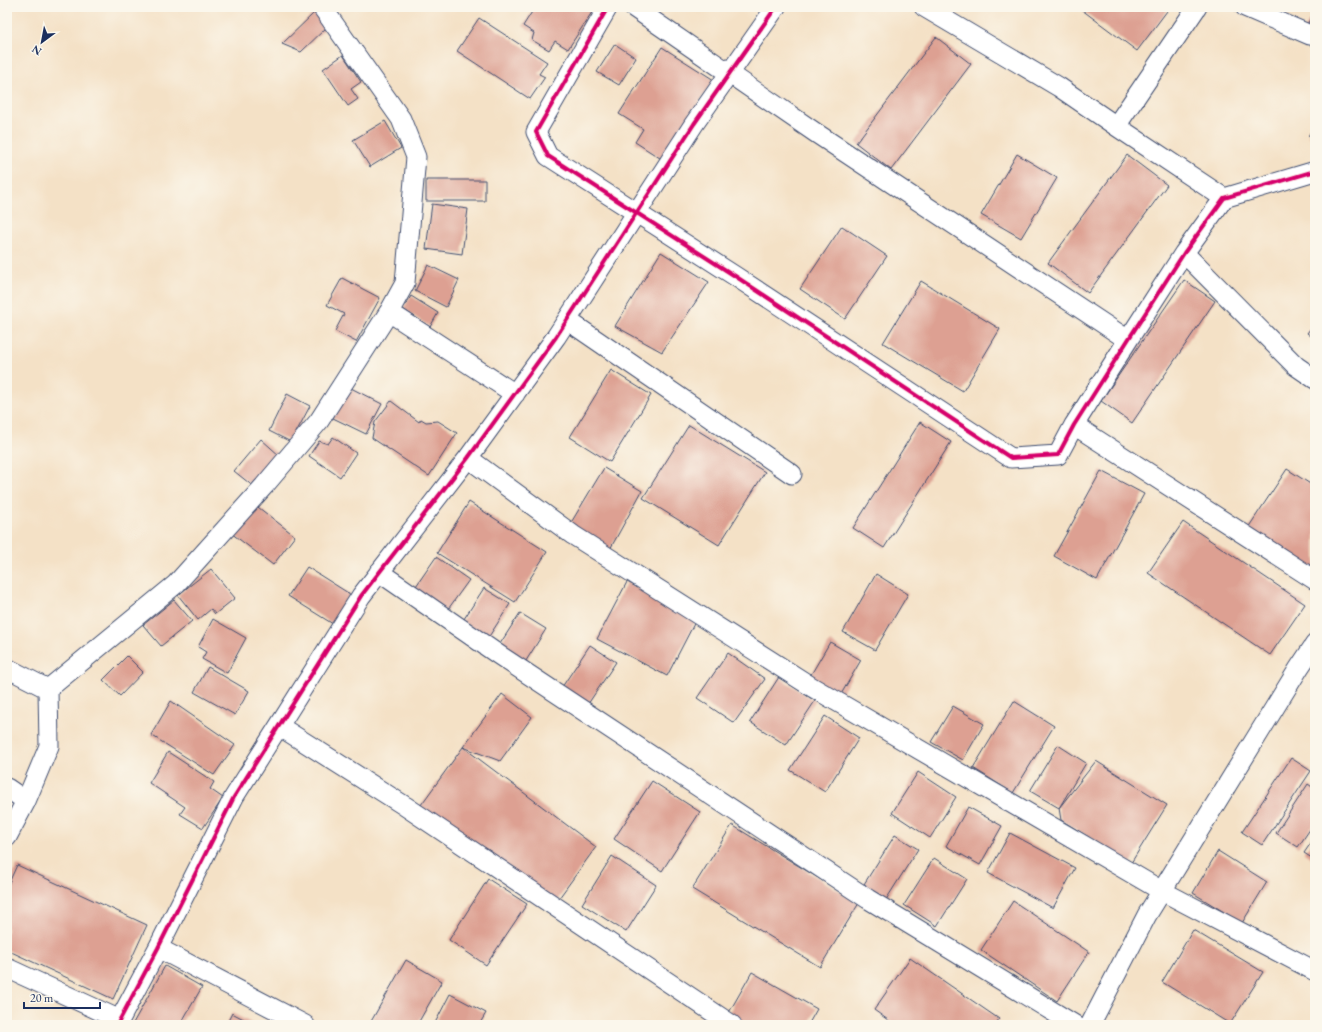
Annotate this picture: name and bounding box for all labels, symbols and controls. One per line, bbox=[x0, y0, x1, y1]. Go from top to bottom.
north arrow bbox=[22, 22, 62, 62]
text: N bbox=[29, 42, 44, 59]
scale bar bbox=[24, 984, 100, 1010]
text: 20 m bbox=[30, 990, 54, 1006]

